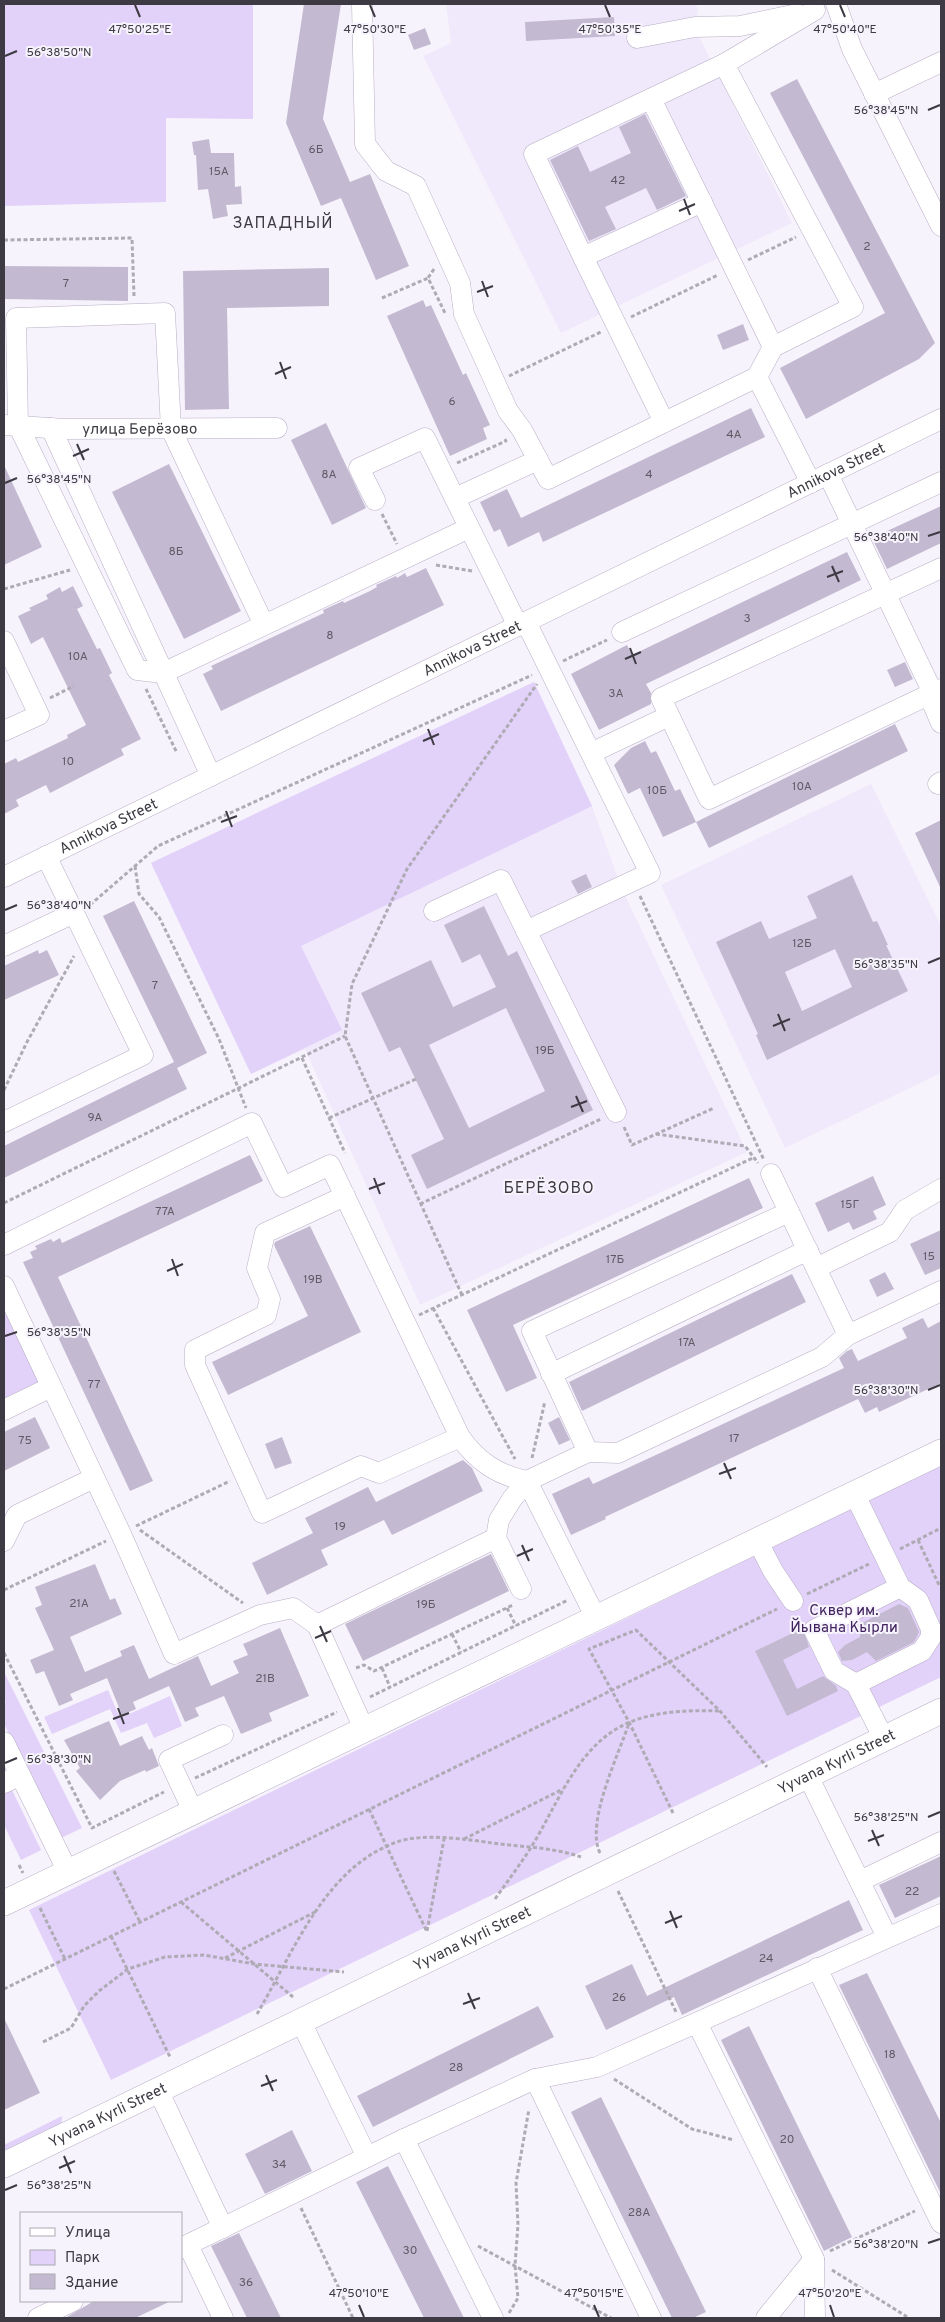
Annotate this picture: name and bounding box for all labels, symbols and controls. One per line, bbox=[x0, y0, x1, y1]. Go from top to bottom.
text: 47°50'25"E bbox=[108, 22, 172, 38]
text: 47°50'30"E bbox=[343, 22, 407, 38]
text: 47°50'35"E bbox=[579, 22, 641, 38]
text: 47°50'40"E bbox=[813, 22, 877, 38]
text: 56°38'50"N bbox=[26, 45, 92, 61]
text: 56°38'45"N bbox=[854, 103, 918, 119]
house number: 6Б bbox=[308, 142, 324, 158]
house number: 15А bbox=[209, 164, 229, 180]
house number: 42 bbox=[611, 173, 625, 189]
district label: ЗАПАДНЫЙ bbox=[233, 212, 333, 234]
house number: 2 bbox=[863, 239, 871, 255]
house number: 7 bbox=[63, 276, 69, 292]
house number: 6 bbox=[448, 394, 456, 410]
street label: улица Берёзово bbox=[82, 420, 197, 440]
house number: 4А bbox=[726, 427, 742, 443]
street label: Annikova Street bbox=[784, 440, 889, 504]
house number: 8А bbox=[321, 467, 337, 483]
house number: 4 bbox=[645, 467, 653, 483]
text: 56°38'45"N bbox=[27, 472, 91, 488]
text: 56°38'40"N bbox=[853, 530, 919, 546]
house number: 8Б bbox=[168, 544, 184, 560]
house number: 3 bbox=[743, 611, 751, 627]
street label: Annikova Street bbox=[420, 618, 525, 682]
house number: 8 bbox=[326, 628, 334, 644]
house number: 10А bbox=[68, 649, 88, 665]
house number: 3А bbox=[608, 686, 624, 702]
house number: 10 bbox=[62, 754, 74, 770]
house number: 10А bbox=[792, 779, 812, 795]
house number: 10Б bbox=[647, 783, 667, 799]
street label: Annikova Street bbox=[57, 795, 161, 859]
text: 56°38'40"N bbox=[26, 898, 92, 914]
house number: 12Б bbox=[792, 936, 812, 952]
text: 56°38'35"N bbox=[854, 957, 918, 973]
house number: 7 bbox=[152, 978, 158, 994]
house number: 19Б bbox=[535, 1043, 555, 1059]
house number: 9А bbox=[88, 1110, 102, 1126]
district label: БЕРЁЗОВО bbox=[503, 1177, 595, 1199]
house number: 15Г bbox=[841, 1197, 860, 1213]
house number: 77А bbox=[155, 1204, 175, 1220]
house number: 15 bbox=[923, 1249, 935, 1265]
house number: 17Б bbox=[606, 1252, 624, 1268]
house number: 19В bbox=[303, 1272, 323, 1288]
text: 56°38'35"N bbox=[27, 1325, 91, 1341]
house number: 17А bbox=[678, 1335, 696, 1351]
house number: 77 bbox=[88, 1377, 100, 1393]
text: 56°38'30"N bbox=[854, 1383, 918, 1399]
house number: 17 bbox=[729, 1431, 739, 1447]
house number: 75 bbox=[18, 1433, 32, 1449]
house number: 19 bbox=[334, 1519, 346, 1535]
house number: 21А bbox=[69, 1596, 89, 1612]
house number: 19Б bbox=[416, 1597, 436, 1613]
park label: Сквер им. Йывана Кырли bbox=[790, 1602, 898, 1638]
house number: 21В bbox=[255, 1671, 275, 1687]
street label: Yyvana Kyrli Street bbox=[775, 1726, 899, 1800]
text: 56°38'30"N bbox=[27, 1752, 91, 1768]
text: 56°38'25"N bbox=[854, 1810, 918, 1826]
house number: 22 bbox=[905, 1884, 919, 1900]
street label: Yyvana Kyrli Street bbox=[411, 1903, 535, 1976]
house number: 24 bbox=[759, 1951, 773, 1967]
house number: 26 bbox=[612, 1990, 626, 2006]
house number: 18 bbox=[884, 2047, 896, 2063]
house number: 28 bbox=[449, 2060, 463, 2076]
street label: Yyvana Kyrli Street bbox=[46, 2080, 170, 2153]
house number: 20 bbox=[779, 2132, 795, 2148]
house number: 34 bbox=[272, 2157, 286, 2173]
text: 56°38'25"N bbox=[27, 2178, 91, 2194]
house number: 28А bbox=[628, 2205, 650, 2221]
legend bbox=[20, 2212, 182, 2302]
text: Улица bbox=[65, 2224, 110, 2243]
text: 56°38'20"N bbox=[853, 2237, 919, 2253]
house number: 30 bbox=[403, 2243, 417, 2259]
text: Парк bbox=[65, 2249, 100, 2268]
text: Здание bbox=[65, 2274, 118, 2293]
house number: 36 bbox=[239, 2275, 253, 2291]
text: 47°50'10"E bbox=[329, 2286, 389, 2302]
text: 47°50'15"E bbox=[564, 2286, 624, 2302]
text: 47°50'20"E bbox=[798, 2286, 862, 2302]

